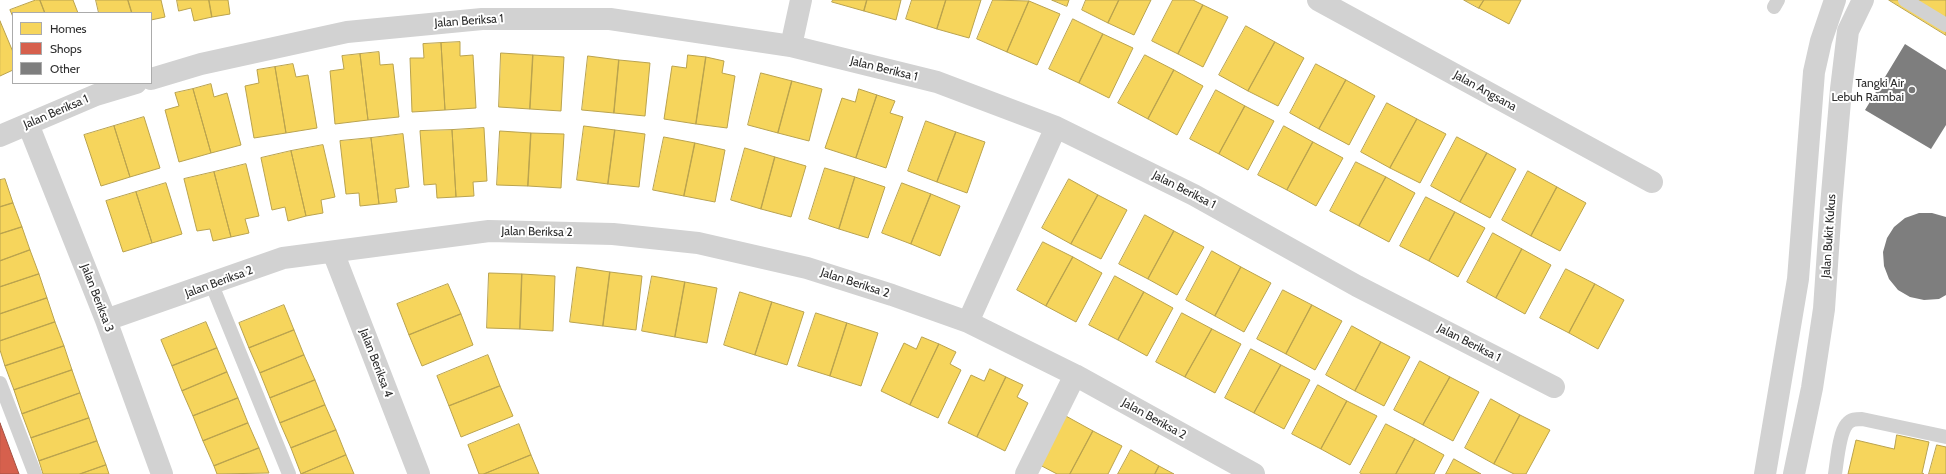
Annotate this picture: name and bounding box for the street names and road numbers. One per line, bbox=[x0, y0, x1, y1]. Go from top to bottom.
street label: Jalan Beriksa 1 bbox=[434, 11, 504, 31]
street label: Jalan Beriksa 1 bbox=[849, 54, 919, 84]
street label: Jalan Angsana bbox=[1451, 68, 1519, 114]
street label: Jalan Beriksa 1 bbox=[21, 92, 91, 132]
street label: Jalan Beriksa 1 bbox=[1150, 168, 1218, 212]
street label: Jalan Bukit Kukus bbox=[1819, 194, 1839, 278]
street label: Jalan Beriksa 2 bbox=[501, 224, 573, 240]
street label: Jalan Beriksa 3 bbox=[77, 262, 117, 334]
street label: Jalan Beriksa 2 bbox=[183, 263, 255, 301]
street label: Jalan Beriksa 2 bbox=[819, 265, 891, 301]
street label: Jalan Beriksa 1 bbox=[1435, 321, 1503, 365]
street label: Jalan Beriksa 4 bbox=[356, 327, 396, 399]
street label: Jalan Beriksa 2 bbox=[1119, 395, 1189, 443]

